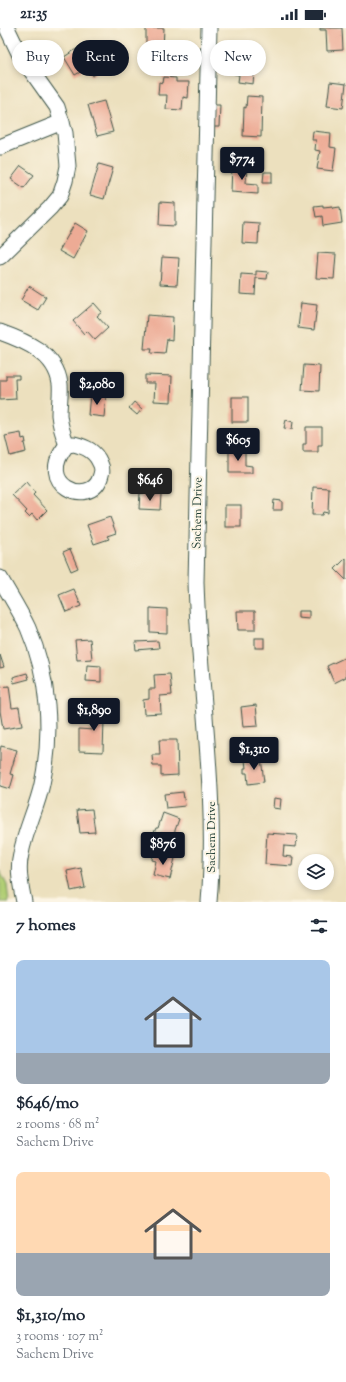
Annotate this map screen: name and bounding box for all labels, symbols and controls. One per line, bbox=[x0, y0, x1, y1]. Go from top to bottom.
text: 21:35 bbox=[20, 4, 47, 25]
chip: Buy bbox=[12, 40, 64, 76]
chip: Rent bbox=[72, 40, 129, 76]
chip: Filters bbox=[137, 40, 202, 76]
chip: New bbox=[210, 40, 266, 76]
pin: $774 bbox=[218, 147, 266, 181]
text: $774 bbox=[229, 151, 255, 169]
pin: $2,080 bbox=[64, 372, 130, 406]
text: $2,080 bbox=[79, 376, 115, 394]
pin: $605 bbox=[214, 428, 262, 462]
text: $605 bbox=[226, 432, 250, 450]
pin: $646 bbox=[126, 468, 174, 502]
text: $646 bbox=[137, 472, 163, 490]
street label: Sachem Drive bbox=[188, 477, 208, 549]
pin: $1,890 bbox=[61, 698, 127, 732]
text: $1,890 bbox=[77, 702, 111, 720]
pin: $1,310 bbox=[221, 737, 287, 771]
text: $1,310 bbox=[238, 741, 270, 759]
street label: Sachem Drive bbox=[203, 801, 221, 873]
pin: $876 bbox=[139, 832, 187, 866]
text: $876 bbox=[150, 836, 176, 854]
map controls bbox=[298, 854, 334, 890]
button: layers bbox=[298, 854, 334, 890]
text: 7 homes bbox=[16, 914, 76, 938]
icon: filters bbox=[308, 915, 330, 937]
icon: home bbox=[137, 986, 209, 1058]
text: $646/mo bbox=[16, 1092, 79, 1116]
text: 2 rooms · 68 m² bbox=[16, 1116, 100, 1134]
text: Sachem Drive bbox=[16, 1134, 94, 1152]
icon: home bbox=[137, 1198, 209, 1270]
text: $1,310/mo bbox=[16, 1304, 85, 1328]
text: 3 rooms · 107 m² bbox=[16, 1328, 103, 1346]
text: Sachem Drive bbox=[16, 1346, 94, 1364]

